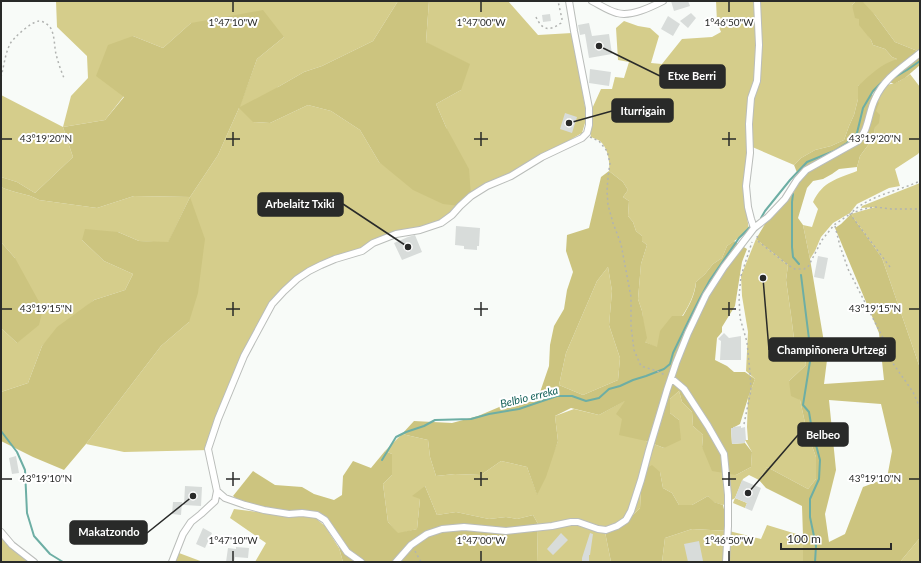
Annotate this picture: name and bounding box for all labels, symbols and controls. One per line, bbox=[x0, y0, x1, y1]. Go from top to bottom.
text: 1°47'10"W bbox=[208, 16, 258, 28]
text: 1°47'00"W bbox=[456, 16, 506, 28]
text: 1°46'50"W bbox=[704, 16, 754, 28]
callout: Etxe Berri bbox=[660, 65, 725, 88]
text: Etxe Berri bbox=[668, 69, 716, 82]
callout: Iturrigain bbox=[612, 99, 673, 122]
text: Iturrigain bbox=[621, 104, 665, 117]
text: 43°19'20"N bbox=[20, 132, 72, 144]
text: 43°19'20"N bbox=[849, 132, 901, 144]
callout: Arbelaitz Txiki bbox=[258, 193, 343, 216]
text: Arbelaitz Txiki bbox=[264, 197, 335, 210]
text: 43°19'15"N bbox=[20, 302, 72, 314]
text: 43°19'15"N bbox=[849, 302, 901, 314]
callout: Champiñonera Urtzegi bbox=[769, 338, 895, 361]
text: Champiñonera Urtzegi bbox=[777, 343, 887, 356]
water label: Belbio erreka bbox=[499, 383, 560, 410]
callout: Belbeo bbox=[798, 423, 848, 446]
text: Belbeo bbox=[806, 428, 840, 441]
text: 43°19'10"N bbox=[20, 472, 72, 484]
text: 43°19'10"N bbox=[849, 472, 901, 484]
callout: Makatzondo bbox=[70, 521, 147, 544]
text: Makatzondo bbox=[78, 525, 140, 538]
scale bar bbox=[781, 525, 891, 551]
text: 100 m bbox=[787, 531, 821, 546]
text: 1°47'10"W bbox=[208, 534, 258, 546]
text: 1°47'00"W bbox=[456, 534, 506, 546]
text: 1°46'50"W bbox=[704, 534, 754, 546]

